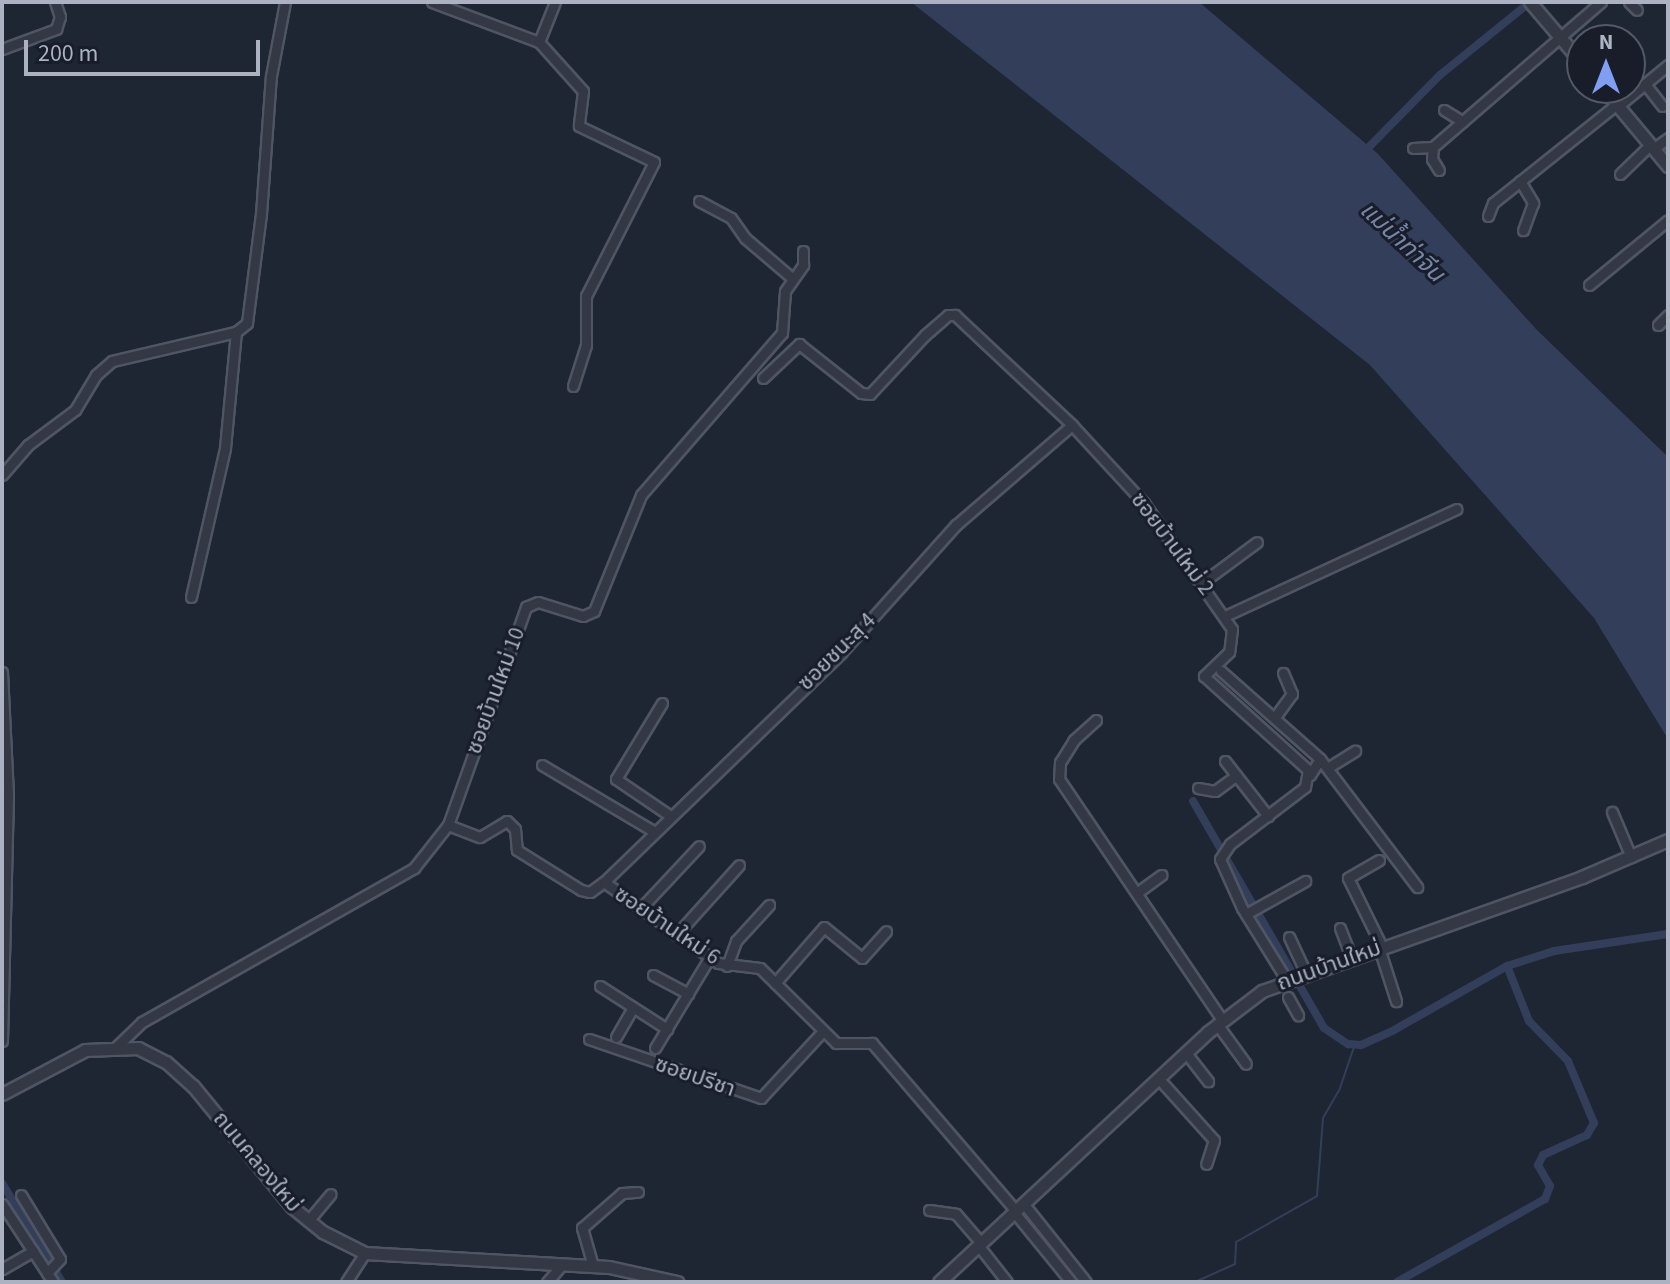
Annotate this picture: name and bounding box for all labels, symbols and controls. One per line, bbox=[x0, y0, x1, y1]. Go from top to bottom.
scale bar bbox=[28, 24, 264, 74]
north arrow bbox=[1566, 24, 1646, 104]
text: N bbox=[1599, 26, 1613, 58]
text: 200 m bbox=[38, 36, 98, 71]
water label: แม่น้ำท่าจีน bbox=[1354, 196, 1450, 288]
street label: ซอยบ้านใหม่ 2 bbox=[1125, 487, 1219, 601]
street label: ซอยชนะสุ 4 bbox=[793, 608, 881, 696]
street label: ซอยบ้านใหม่ 10 bbox=[461, 624, 531, 758]
street label: ซอยบ้านใหม่ 6 bbox=[609, 881, 725, 971]
street label: ถนนบ้านใหม่ bbox=[1273, 935, 1385, 997]
street label: ซอยปรีชา bbox=[651, 1051, 739, 1103]
street label: ถนนคลองใหม่ bbox=[207, 1106, 307, 1218]

